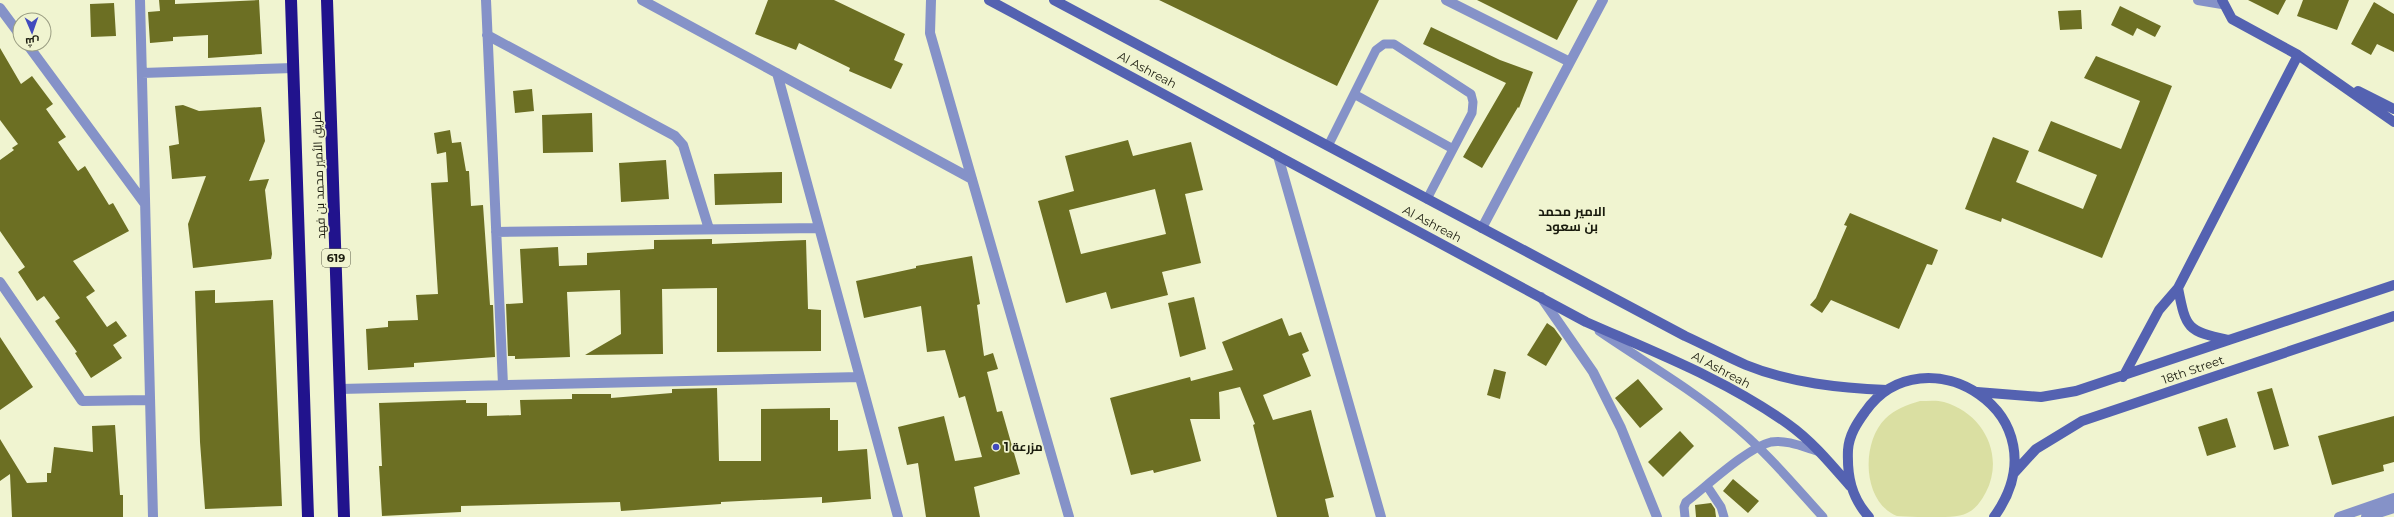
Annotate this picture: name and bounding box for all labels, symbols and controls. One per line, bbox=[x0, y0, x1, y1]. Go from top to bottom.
north arrow bbox=[12, 12, 52, 52]
text: ش bbox=[25, 35, 40, 49]
street label: Al Ashreah bbox=[1115, 48, 1179, 91]
street label: طريق الأمير محمد بن فهد bbox=[309, 110, 328, 239]
street label: Al Ashreah bbox=[1400, 202, 1464, 245]
district label: الامير محمد بن سعود bbox=[1538, 203, 1606, 235]
road number: 619 bbox=[322, 249, 350, 267]
street label: Al Ashreah bbox=[1689, 348, 1753, 391]
street label: 18th Street bbox=[2160, 352, 2226, 387]
place label: مزرعة 1 bbox=[1004, 439, 1043, 455]
marker: مزرعة 1 bbox=[991, 442, 1001, 452]

